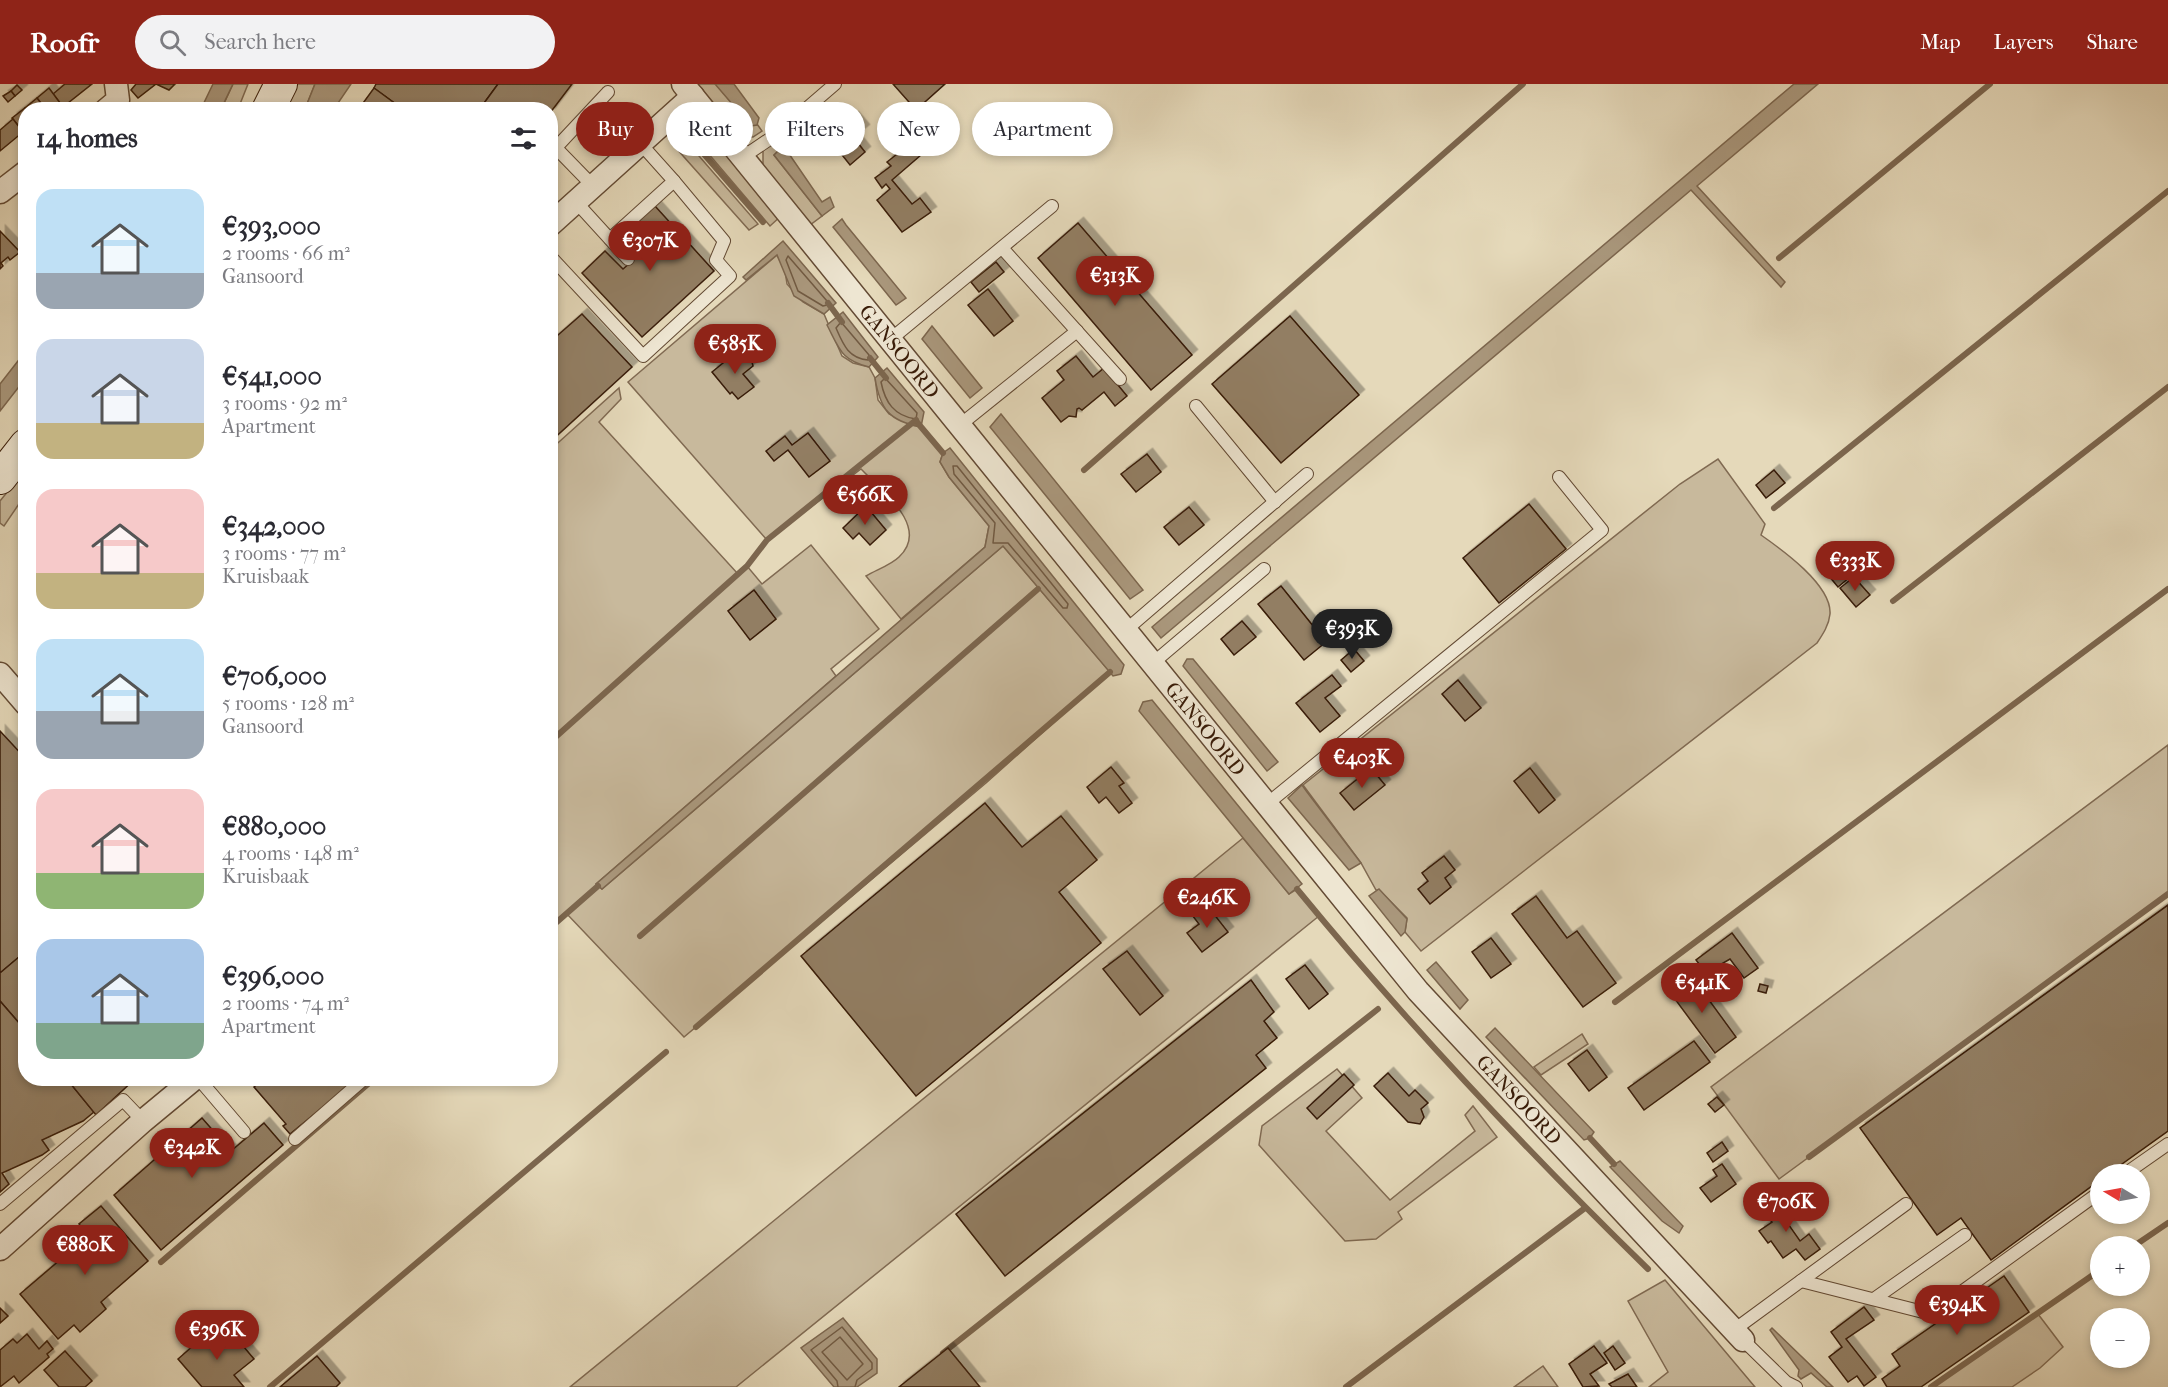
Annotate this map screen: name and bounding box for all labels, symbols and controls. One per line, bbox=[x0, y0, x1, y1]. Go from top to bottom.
search box bbox=[135, 15, 555, 69]
text: Roofr bbox=[30, 26, 99, 59]
icon: search bbox=[156, 26, 189, 59]
text: Search here bbox=[204, 29, 316, 55]
text: Map bbox=[1920, 30, 1961, 54]
text: Layers bbox=[1994, 30, 2053, 54]
text: Share bbox=[2086, 30, 2138, 54]
chip: Buy bbox=[576, 102, 654, 156]
chip: Rent bbox=[666, 102, 753, 156]
chip: Filters bbox=[765, 102, 865, 156]
chip: New bbox=[877, 102, 960, 156]
chip: Apartment bbox=[972, 102, 1113, 156]
icon: filters bbox=[507, 122, 540, 155]
text: 14 homes bbox=[36, 123, 138, 154]
text: €393,000 bbox=[222, 211, 321, 242]
icon: home bbox=[84, 213, 156, 285]
pin: €307K bbox=[608, 221, 692, 272]
text: €307K bbox=[622, 229, 678, 252]
text: 2 rooms · 66 m² bbox=[222, 242, 350, 265]
pin: €313K bbox=[1073, 256, 1157, 307]
text: €313K bbox=[1090, 264, 1140, 287]
text: Gansoord bbox=[222, 265, 304, 288]
street label: GANSOORD bbox=[854, 300, 944, 403]
pin: €585K bbox=[693, 324, 777, 375]
text: €585K bbox=[708, 332, 762, 355]
text: €541,000 bbox=[222, 361, 322, 392]
icon: home bbox=[84, 363, 156, 435]
text: 3 rooms · 92 m² bbox=[222, 392, 347, 415]
text: Apartment bbox=[222, 415, 316, 438]
pin: €566K bbox=[823, 475, 907, 526]
text: €566K bbox=[837, 483, 893, 506]
text: €342,000 bbox=[222, 511, 325, 542]
icon: home bbox=[84, 513, 156, 585]
pin: €333K bbox=[1813, 541, 1897, 592]
text: 3 rooms · 77 m² bbox=[222, 542, 346, 565]
text: €333K bbox=[1829, 549, 1881, 572]
text: Kruisbaak bbox=[222, 565, 309, 588]
pin: €393K bbox=[1310, 609, 1394, 660]
text: €393K bbox=[1325, 617, 1379, 640]
text: €706,000 bbox=[222, 661, 327, 692]
icon: home bbox=[84, 663, 156, 735]
street label: GANSOORD bbox=[1160, 678, 1250, 781]
text: 5 rooms · 128 m² bbox=[222, 692, 354, 715]
text: Gansoord bbox=[222, 715, 304, 738]
pin: €403K bbox=[1320, 738, 1404, 789]
text: €403K bbox=[1333, 746, 1391, 769]
text: €880,000 bbox=[222, 811, 326, 842]
icon: home bbox=[84, 813, 156, 885]
text: 4 rooms · 148 m² bbox=[222, 842, 359, 865]
text: Kruisbaak bbox=[222, 865, 309, 888]
pin: €246K bbox=[1165, 878, 1249, 929]
text: €246K bbox=[1177, 886, 1237, 909]
text: €396,000 bbox=[222, 961, 324, 992]
icon: home bbox=[84, 963, 156, 1035]
pin: €541K bbox=[1660, 963, 1744, 1014]
text: €541K bbox=[1675, 971, 1729, 994]
text: 2 rooms · 74 m² bbox=[222, 992, 349, 1015]
text: Apartment bbox=[222, 1015, 316, 1038]
street label: GANSOORD bbox=[1472, 1051, 1566, 1150]
pin: €342K bbox=[150, 1128, 234, 1179]
text: €342K bbox=[164, 1136, 220, 1159]
north arrow bbox=[2090, 1164, 2150, 1224]
map controls bbox=[2090, 1164, 2150, 1368]
pin: €706K bbox=[1744, 1182, 1828, 1233]
text: €706K bbox=[1757, 1190, 1815, 1213]
pin: €880K bbox=[43, 1225, 127, 1276]
text: €880K bbox=[56, 1233, 114, 1256]
button: + bbox=[2090, 1236, 2150, 1296]
pin: €394K bbox=[1915, 1285, 1999, 1336]
text: €394K bbox=[1929, 1293, 1985, 1316]
button: − bbox=[2090, 1308, 2150, 1368]
pin: €396K bbox=[175, 1310, 259, 1361]
text: €396K bbox=[189, 1318, 245, 1341]

